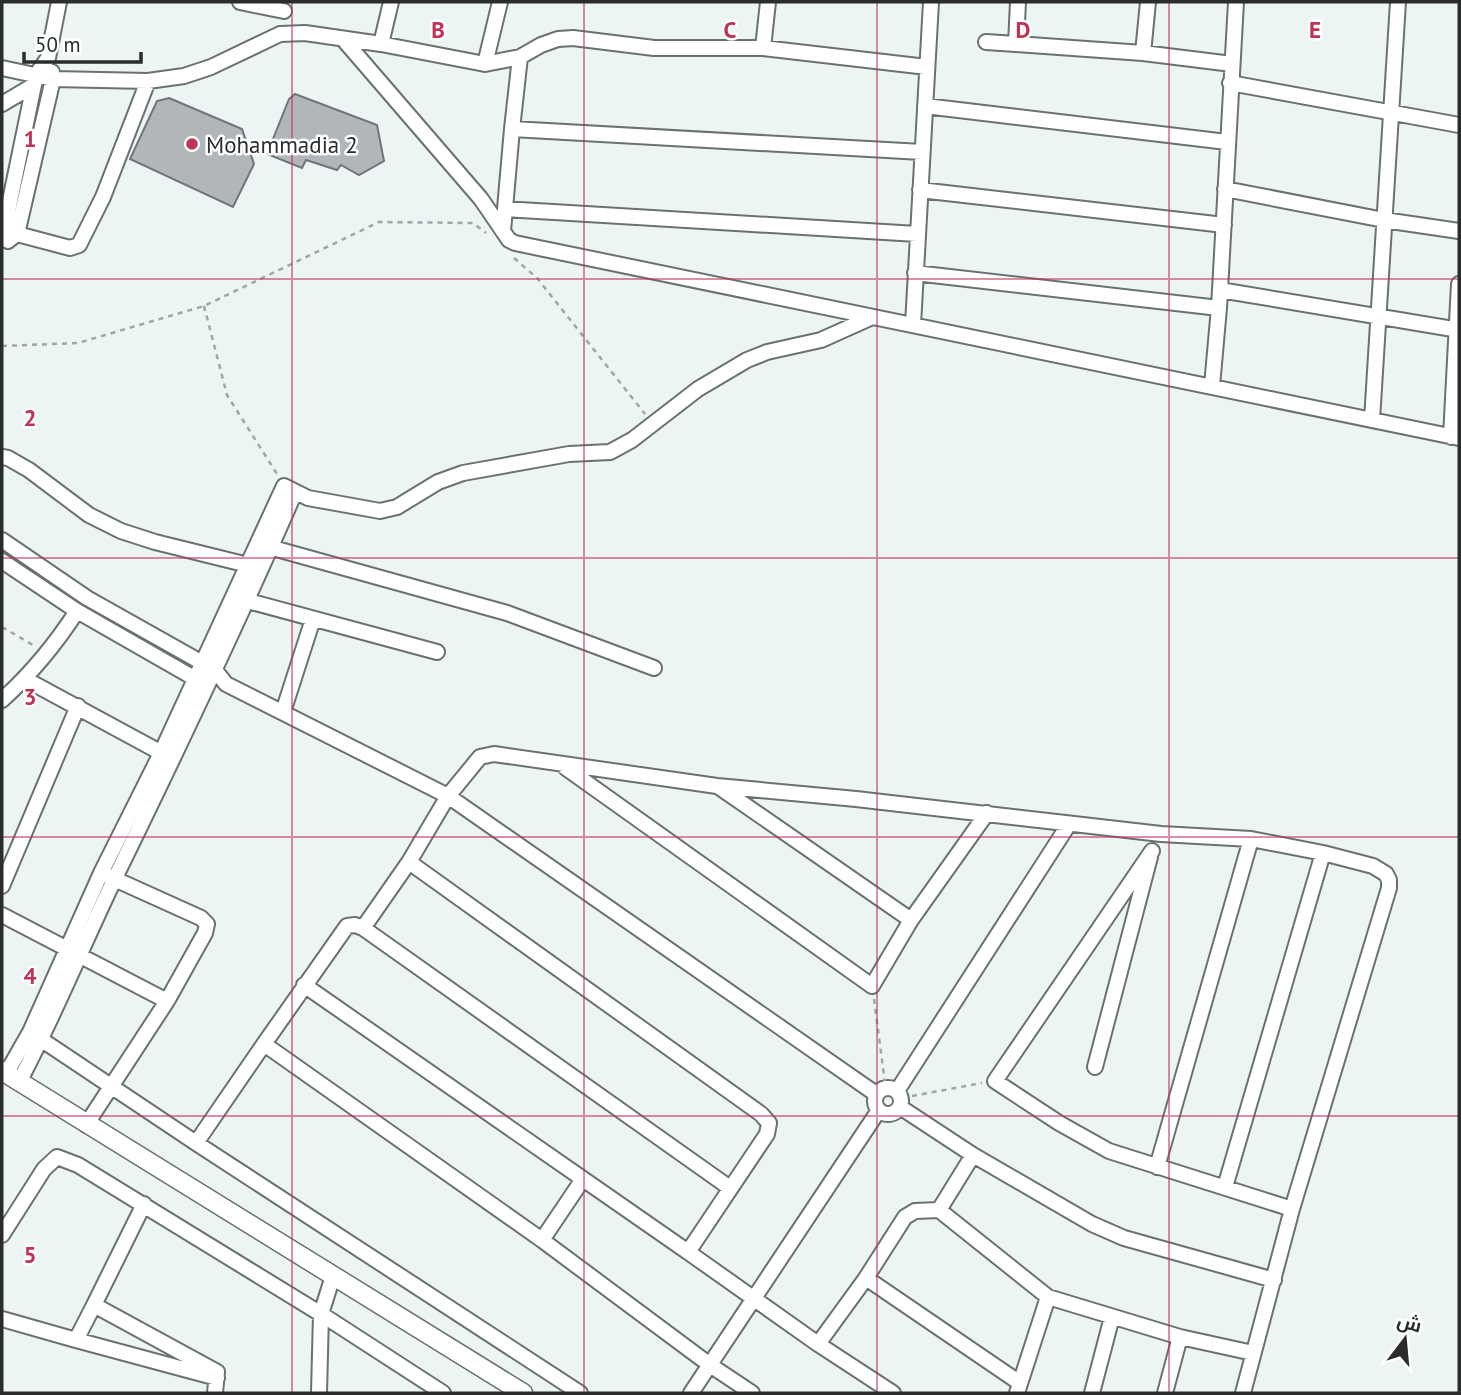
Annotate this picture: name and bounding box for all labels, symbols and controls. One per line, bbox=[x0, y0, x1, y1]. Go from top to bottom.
text: B bbox=[431, 15, 445, 44]
text: C bbox=[724, 15, 737, 44]
text: D bbox=[1016, 15, 1030, 44]
text: E bbox=[1309, 15, 1321, 44]
scale bar bbox=[24, 21, 142, 65]
text: 50 m bbox=[35, 31, 81, 58]
text: 1 bbox=[23, 124, 37, 153]
place label: Mohammadia 2 bbox=[206, 130, 358, 159]
marker: Mohammadia 2 bbox=[184, 136, 200, 152]
text: 2 bbox=[23, 403, 37, 432]
text: 3 bbox=[23, 682, 37, 711]
text: 4 bbox=[23, 961, 37, 990]
text: 5 bbox=[23, 1240, 37, 1269]
north arrow bbox=[1370, 1304, 1440, 1374]
text: ش bbox=[1395, 1308, 1425, 1338]

